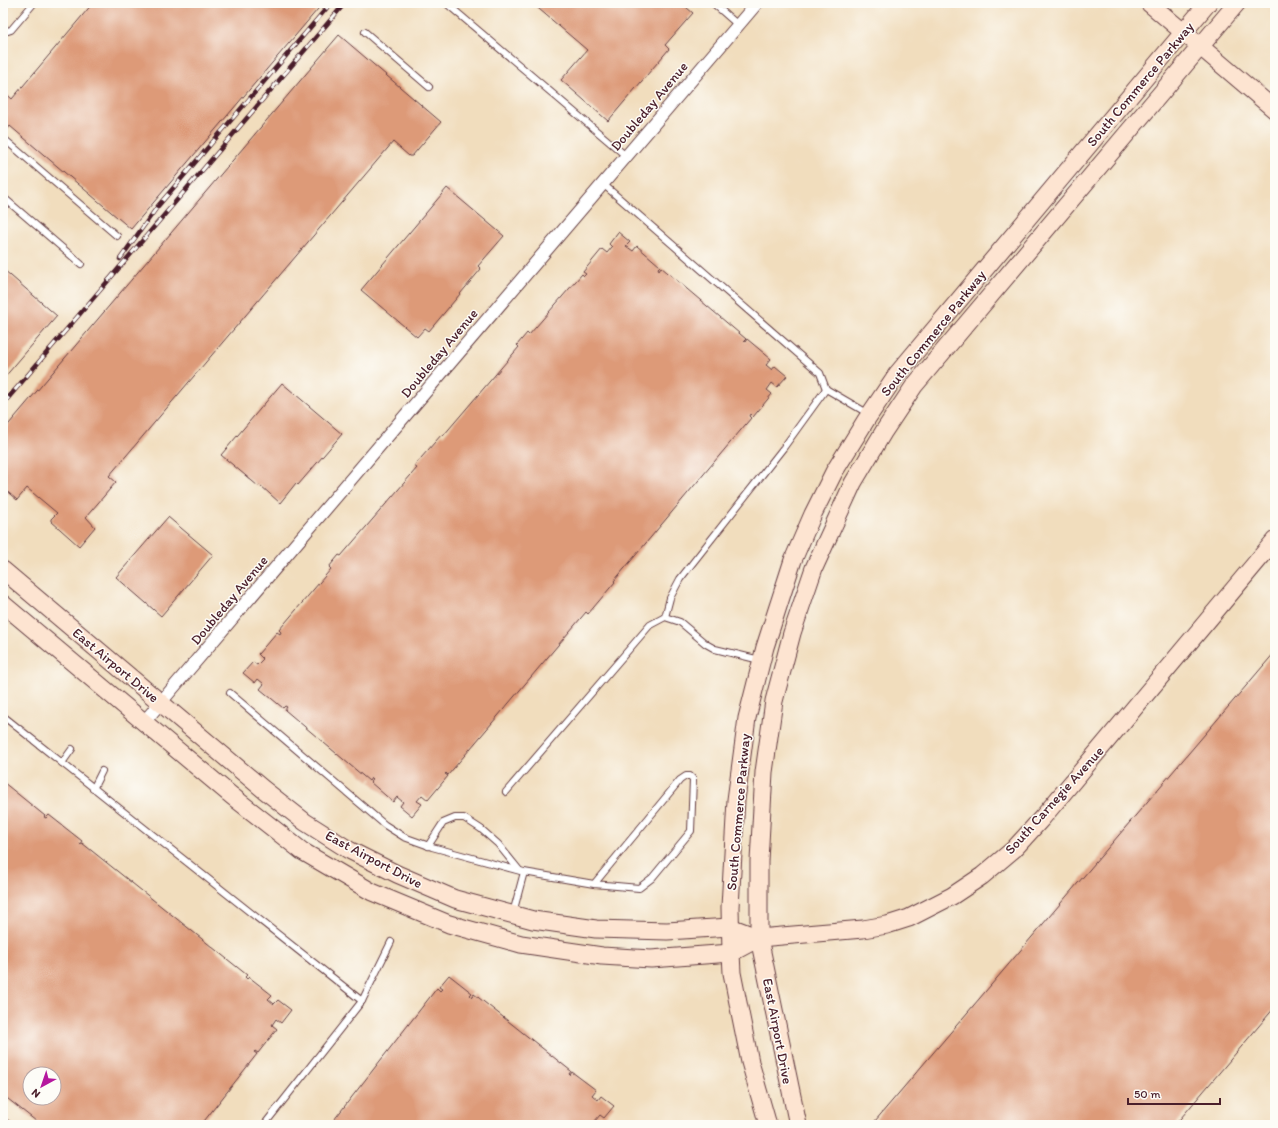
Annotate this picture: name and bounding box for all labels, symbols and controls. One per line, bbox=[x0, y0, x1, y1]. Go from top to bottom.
street label: South Commerce Parkway bbox=[1083, 18, 1198, 150]
street label: Doubleday Avenue bbox=[607, 58, 692, 154]
street label: South Commerce Parkway bbox=[877, 266, 990, 400]
street label: Doubleday Avenue bbox=[397, 305, 482, 401]
street label: Doubleday Avenue bbox=[187, 552, 272, 648]
street label: East Airport Drive bbox=[69, 624, 163, 707]
street label: South Commerce Parkway bbox=[723, 732, 754, 891]
street label: South Carnegie Avenue bbox=[1001, 743, 1108, 858]
street label: East Airport Drive bbox=[322, 827, 426, 892]
street label: East Airport Drive bbox=[759, 977, 796, 1086]
north arrow bbox=[22, 1066, 62, 1106]
scale bar bbox=[1128, 1080, 1220, 1106]
text: N bbox=[29, 1086, 43, 1101]
text: 50 m bbox=[1134, 1087, 1160, 1101]

